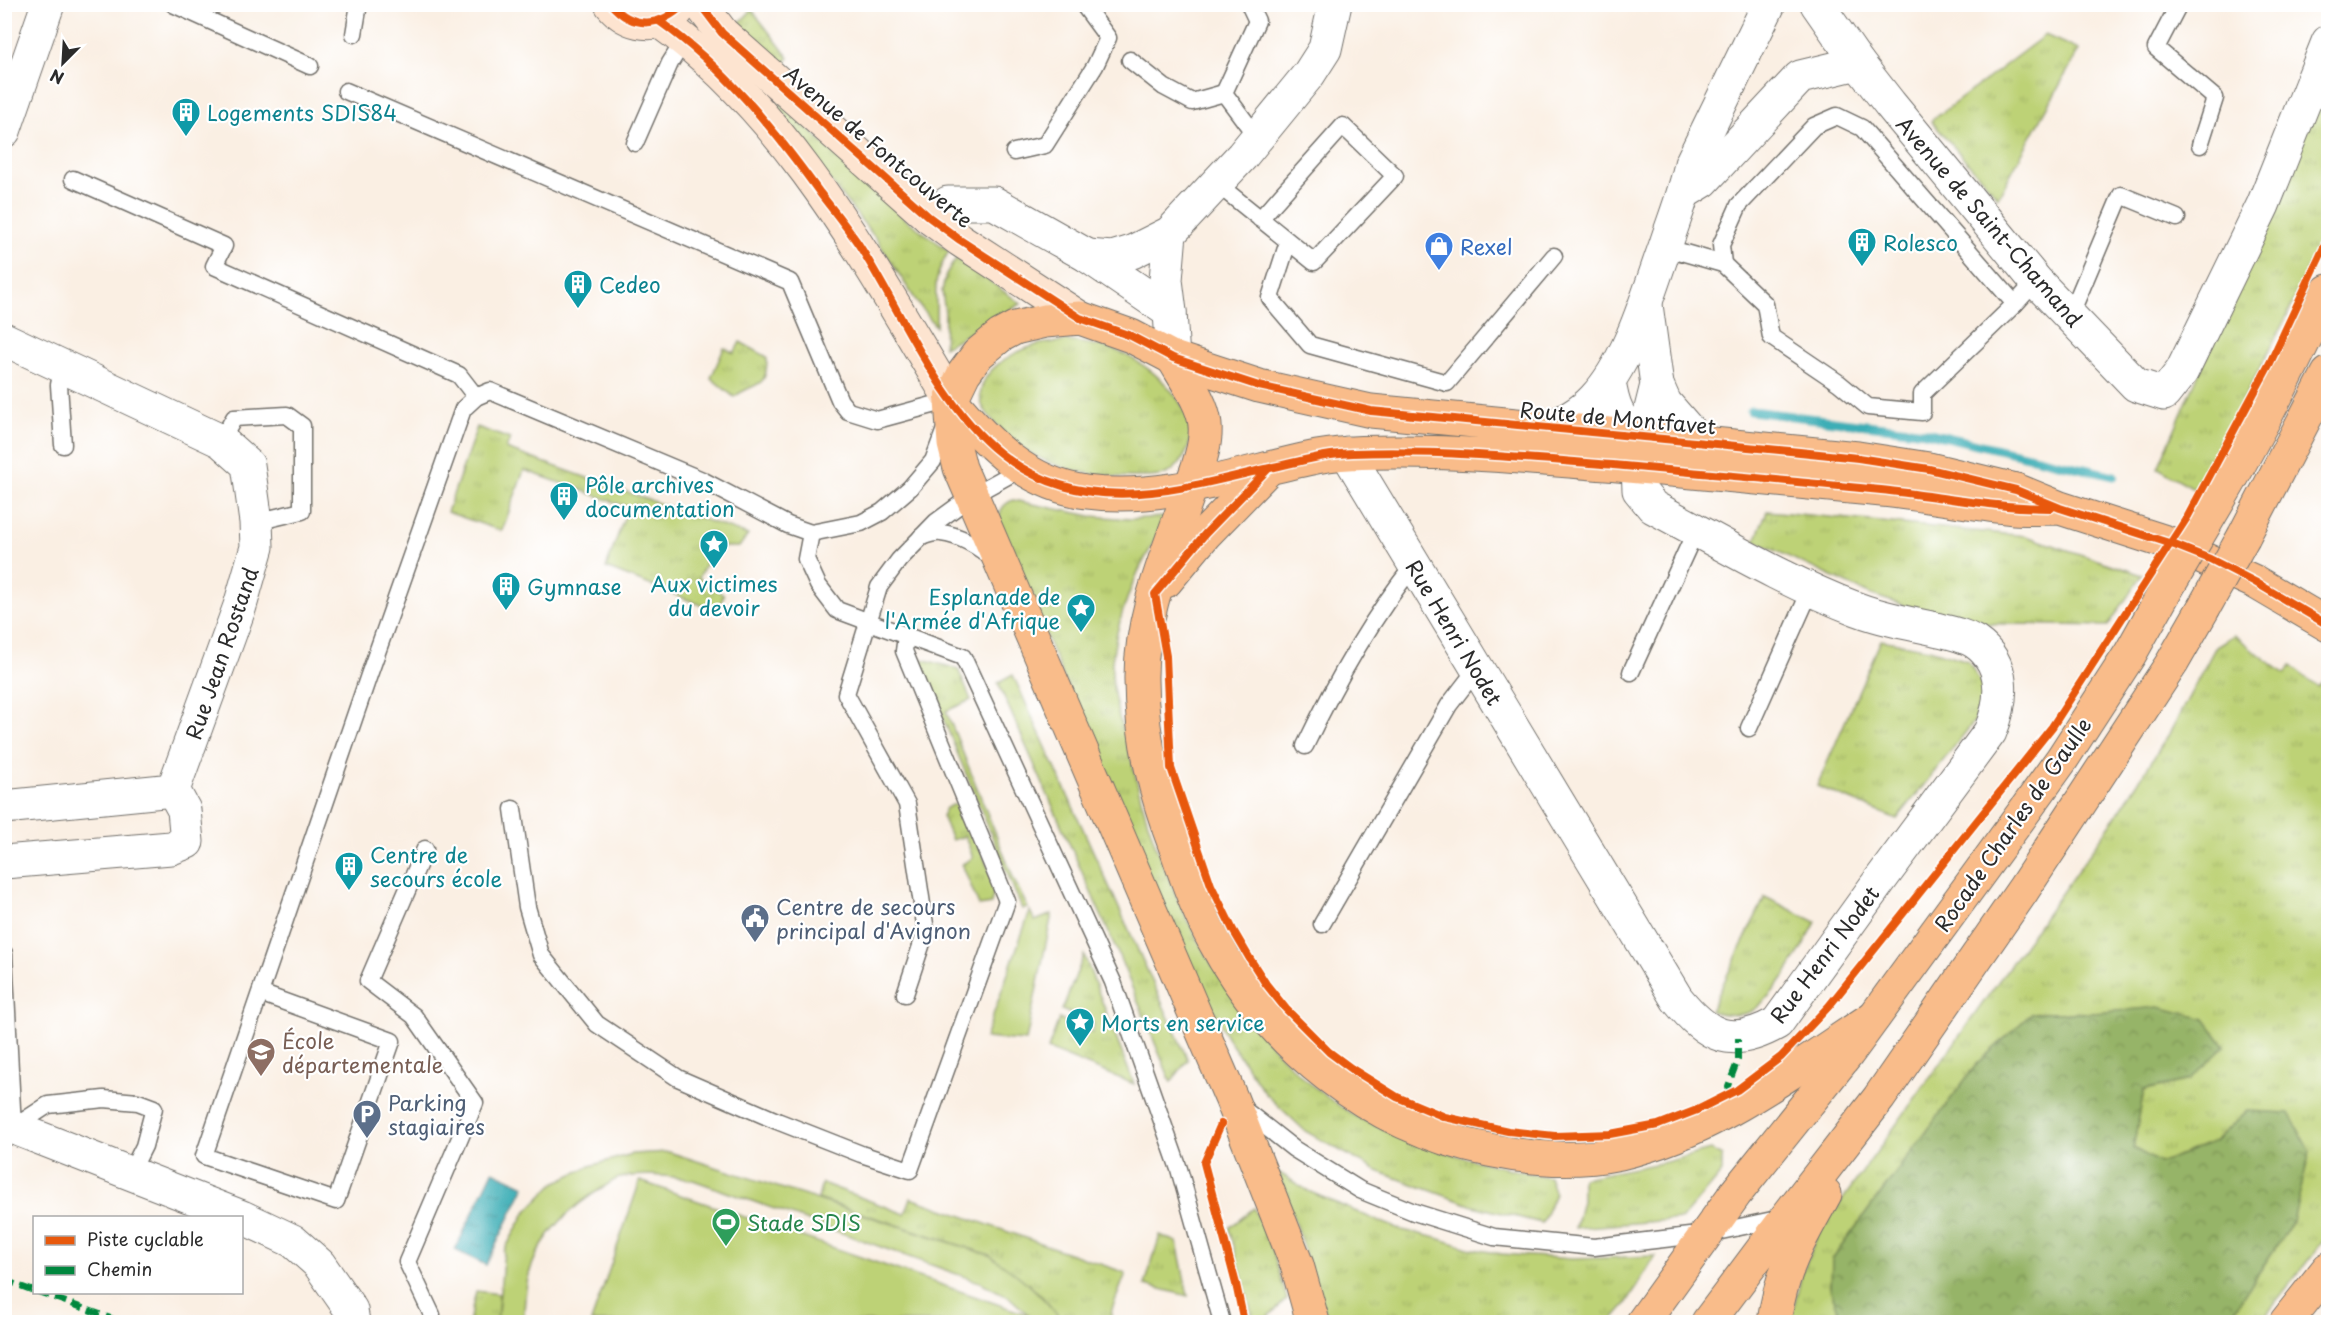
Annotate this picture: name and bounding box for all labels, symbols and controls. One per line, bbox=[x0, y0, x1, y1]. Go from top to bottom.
north arrow bbox=[33, 33, 93, 93]
street label: Avenue de Fontcouverte bbox=[778, 57, 980, 235]
text: N bbox=[46, 64, 67, 91]
building icon: Logements SDIS84 bbox=[170, 96, 202, 138]
place label: Logements SDIS84 bbox=[207, 96, 397, 128]
street label: Avenue de Saint-Chamand bbox=[1889, 109, 2091, 333]
building icon: Rolesco bbox=[1846, 226, 1878, 268]
place label: Rolesco bbox=[1883, 226, 1958, 258]
shop icon: Rexel bbox=[1423, 230, 1455, 272]
place label: Rexel bbox=[1460, 230, 1512, 262]
building icon: Cedeo bbox=[562, 268, 594, 310]
place label: Cedeo bbox=[599, 268, 661, 300]
street label: Route de Montfavet bbox=[1518, 392, 1718, 442]
place label: Pôle archives documentation bbox=[585, 468, 735, 524]
building icon: Pôle archives documentation bbox=[548, 480, 580, 522]
place icon: Aux victimes du devoir bbox=[698, 528, 730, 570]
street label: Rue Henri Nodet bbox=[1399, 553, 1511, 711]
street label: Rue Jean Rostand bbox=[176, 562, 266, 744]
place label: Aux victimes du devoir bbox=[651, 567, 777, 623]
building icon: Gymnase bbox=[490, 570, 522, 612]
place label: Gymnase bbox=[527, 570, 622, 602]
place label: Esplanade de l'Armée d'Afrique bbox=[884, 580, 1060, 636]
place icon: Esplanade de l'Armée d'Afrique bbox=[1065, 592, 1097, 634]
street label: Rocade Charles de Gaulle bbox=[1926, 710, 2098, 938]
place label: Centre de secours école bbox=[370, 838, 502, 894]
building icon: Centre de secours école bbox=[333, 850, 365, 892]
street label: Rue Henri Nodet bbox=[1762, 879, 1886, 1029]
place label: Centre de secours principal d'Avignon bbox=[776, 890, 971, 946]
public building icon: Centre de secours principal d'Avignon bbox=[739, 902, 771, 944]
place icon: Morts en service bbox=[1064, 1006, 1096, 1048]
place label: Morts en service bbox=[1101, 1006, 1265, 1038]
place label: École départementale bbox=[282, 1024, 443, 1080]
school or university icon: École départementale bbox=[245, 1036, 277, 1078]
place label: Parking stagiaires bbox=[388, 1086, 485, 1142]
parking icon: Parking stagiaires bbox=[351, 1098, 383, 1140]
sports icon: Stade SDIS bbox=[710, 1206, 742, 1248]
place label: Stade SDIS bbox=[747, 1206, 861, 1238]
legend bbox=[33, 1216, 243, 1294]
text: Piste cyclable bbox=[87, 1225, 204, 1252]
text: Chemin bbox=[87, 1255, 152, 1282]

